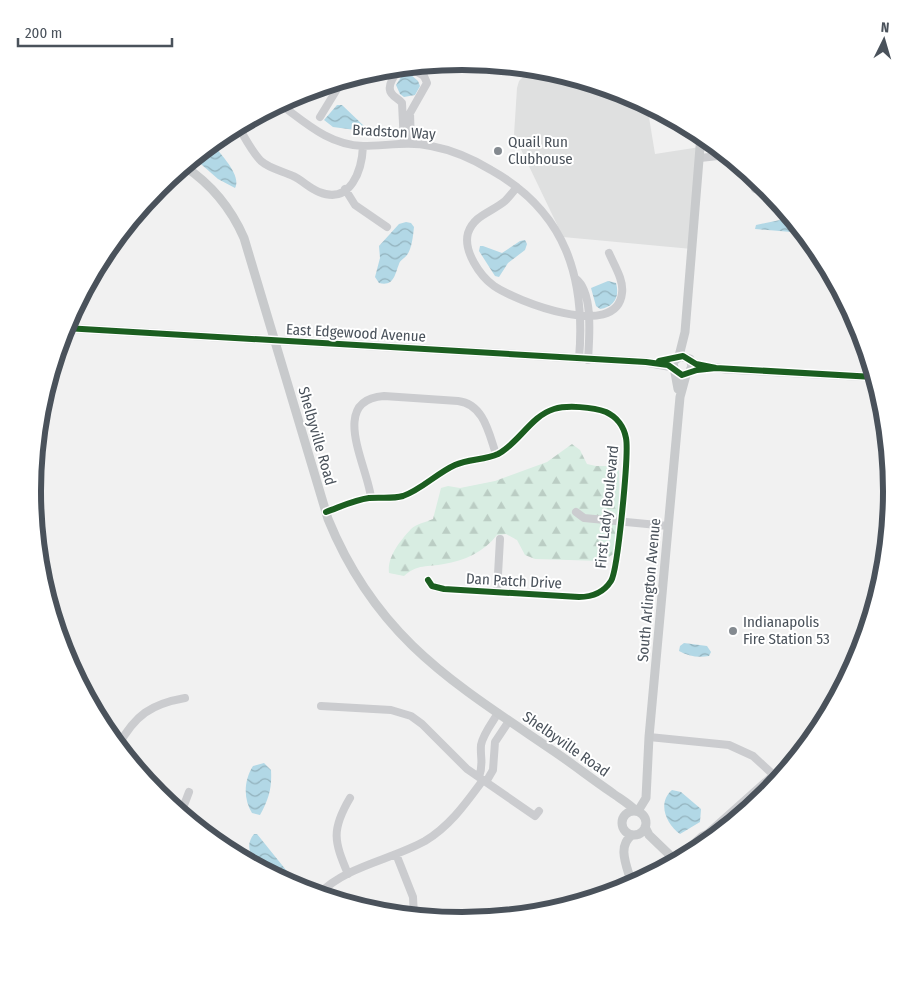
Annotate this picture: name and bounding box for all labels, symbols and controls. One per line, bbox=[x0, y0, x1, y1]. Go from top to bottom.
scale bar bbox=[18, 15, 171, 47]
north arrow bbox=[859, 15, 909, 65]
text: N bbox=[880, 19, 890, 36]
text: 200 m bbox=[25, 24, 62, 42]
street label: Bradston Way bbox=[352, 121, 436, 143]
place label: Quail Run Clubhouse bbox=[508, 133, 573, 168]
marker: Quail Run Clubhouse bbox=[492, 145, 504, 157]
street label: East Edgewood Avenue bbox=[286, 320, 426, 346]
street label: Shelbyville Road bbox=[294, 385, 340, 487]
street label: First Lady Boulevard bbox=[592, 445, 622, 569]
street label: South Arlington Avenue bbox=[634, 517, 664, 663]
street label: Dan Patch Drive bbox=[466, 569, 562, 593]
place label: Indianapolis Fire Station 53 bbox=[743, 613, 830, 648]
marker: Indianapolis Fire Station 53 bbox=[727, 625, 739, 637]
street label: Shelbyville Road bbox=[519, 707, 613, 781]

